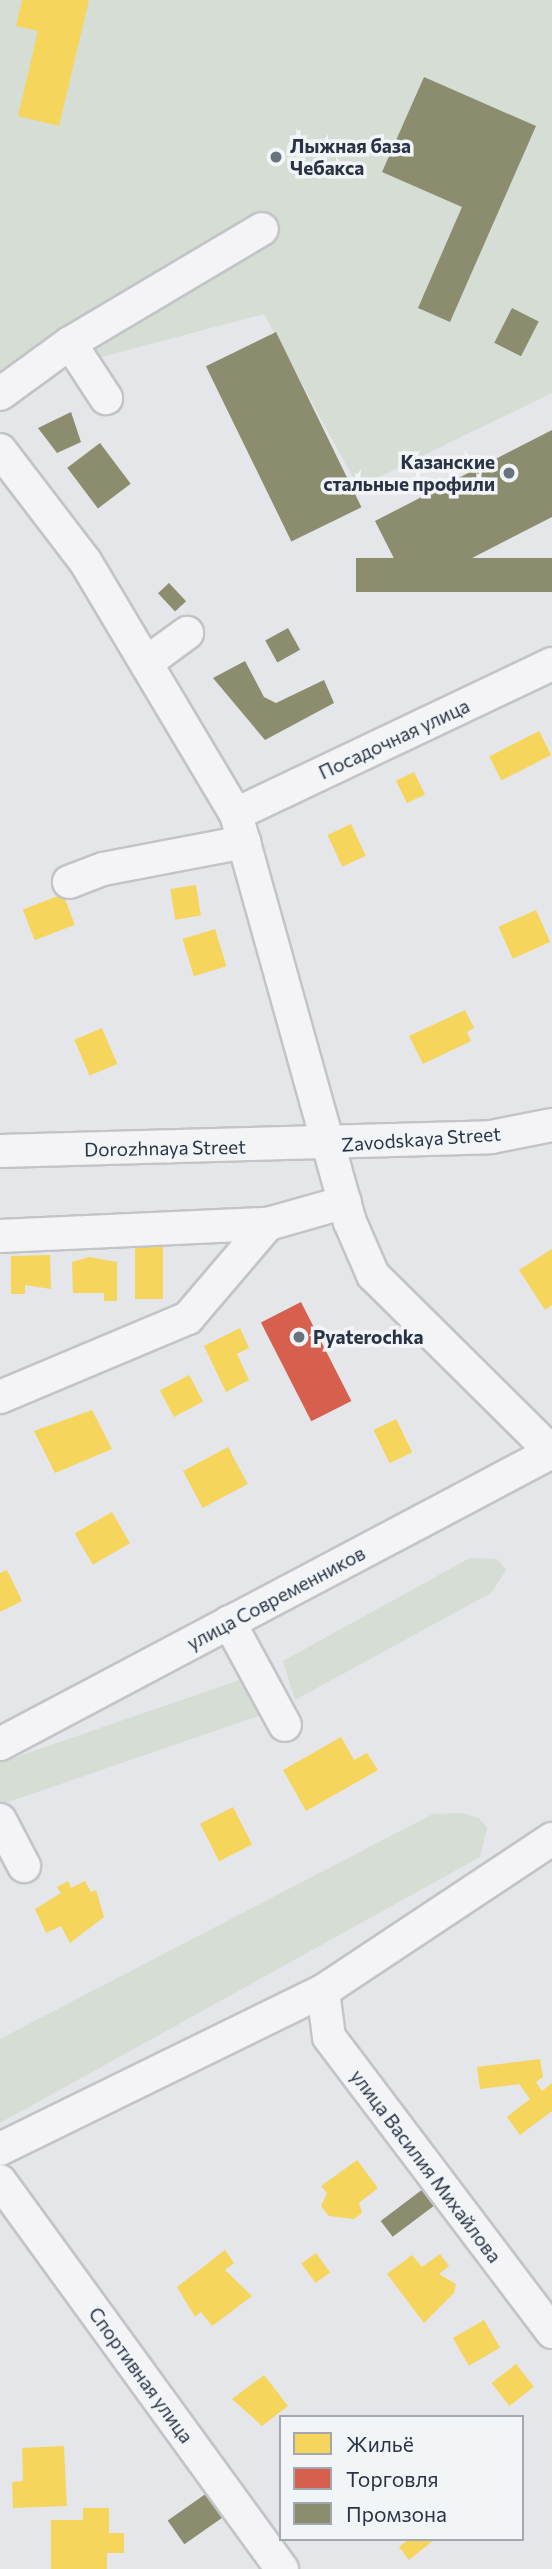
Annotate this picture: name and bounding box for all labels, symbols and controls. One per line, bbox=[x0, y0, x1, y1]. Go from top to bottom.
place label: Лыжная база Чебакса bbox=[290, 135, 411, 179]
marker: Лыжная база Чебакса bbox=[268, 149, 284, 165]
place label: Казанские стальные профили bbox=[323, 451, 495, 495]
marker: Казанские стальные профили bbox=[501, 465, 517, 481]
street label: Посадочная улица bbox=[315, 694, 473, 784]
street label: Zavodskaya Street bbox=[340, 1122, 502, 1156]
street label: Dorozhnaya Street bbox=[84, 1135, 246, 1161]
place label: Pyaterochka bbox=[313, 1326, 424, 1348]
marker: Pyaterochka bbox=[291, 1329, 307, 1345]
street label: улица Современников bbox=[183, 1541, 369, 1655]
street label: улица Василия Михайлова bbox=[346, 2065, 506, 2267]
street label: Спортивная улица bbox=[84, 2303, 198, 2447]
legend bbox=[279, 2415, 524, 2541]
text: Жильё bbox=[346, 2431, 414, 2456]
text: Торговля bbox=[346, 2466, 439, 2491]
text: Промзона bbox=[346, 2501, 447, 2526]

